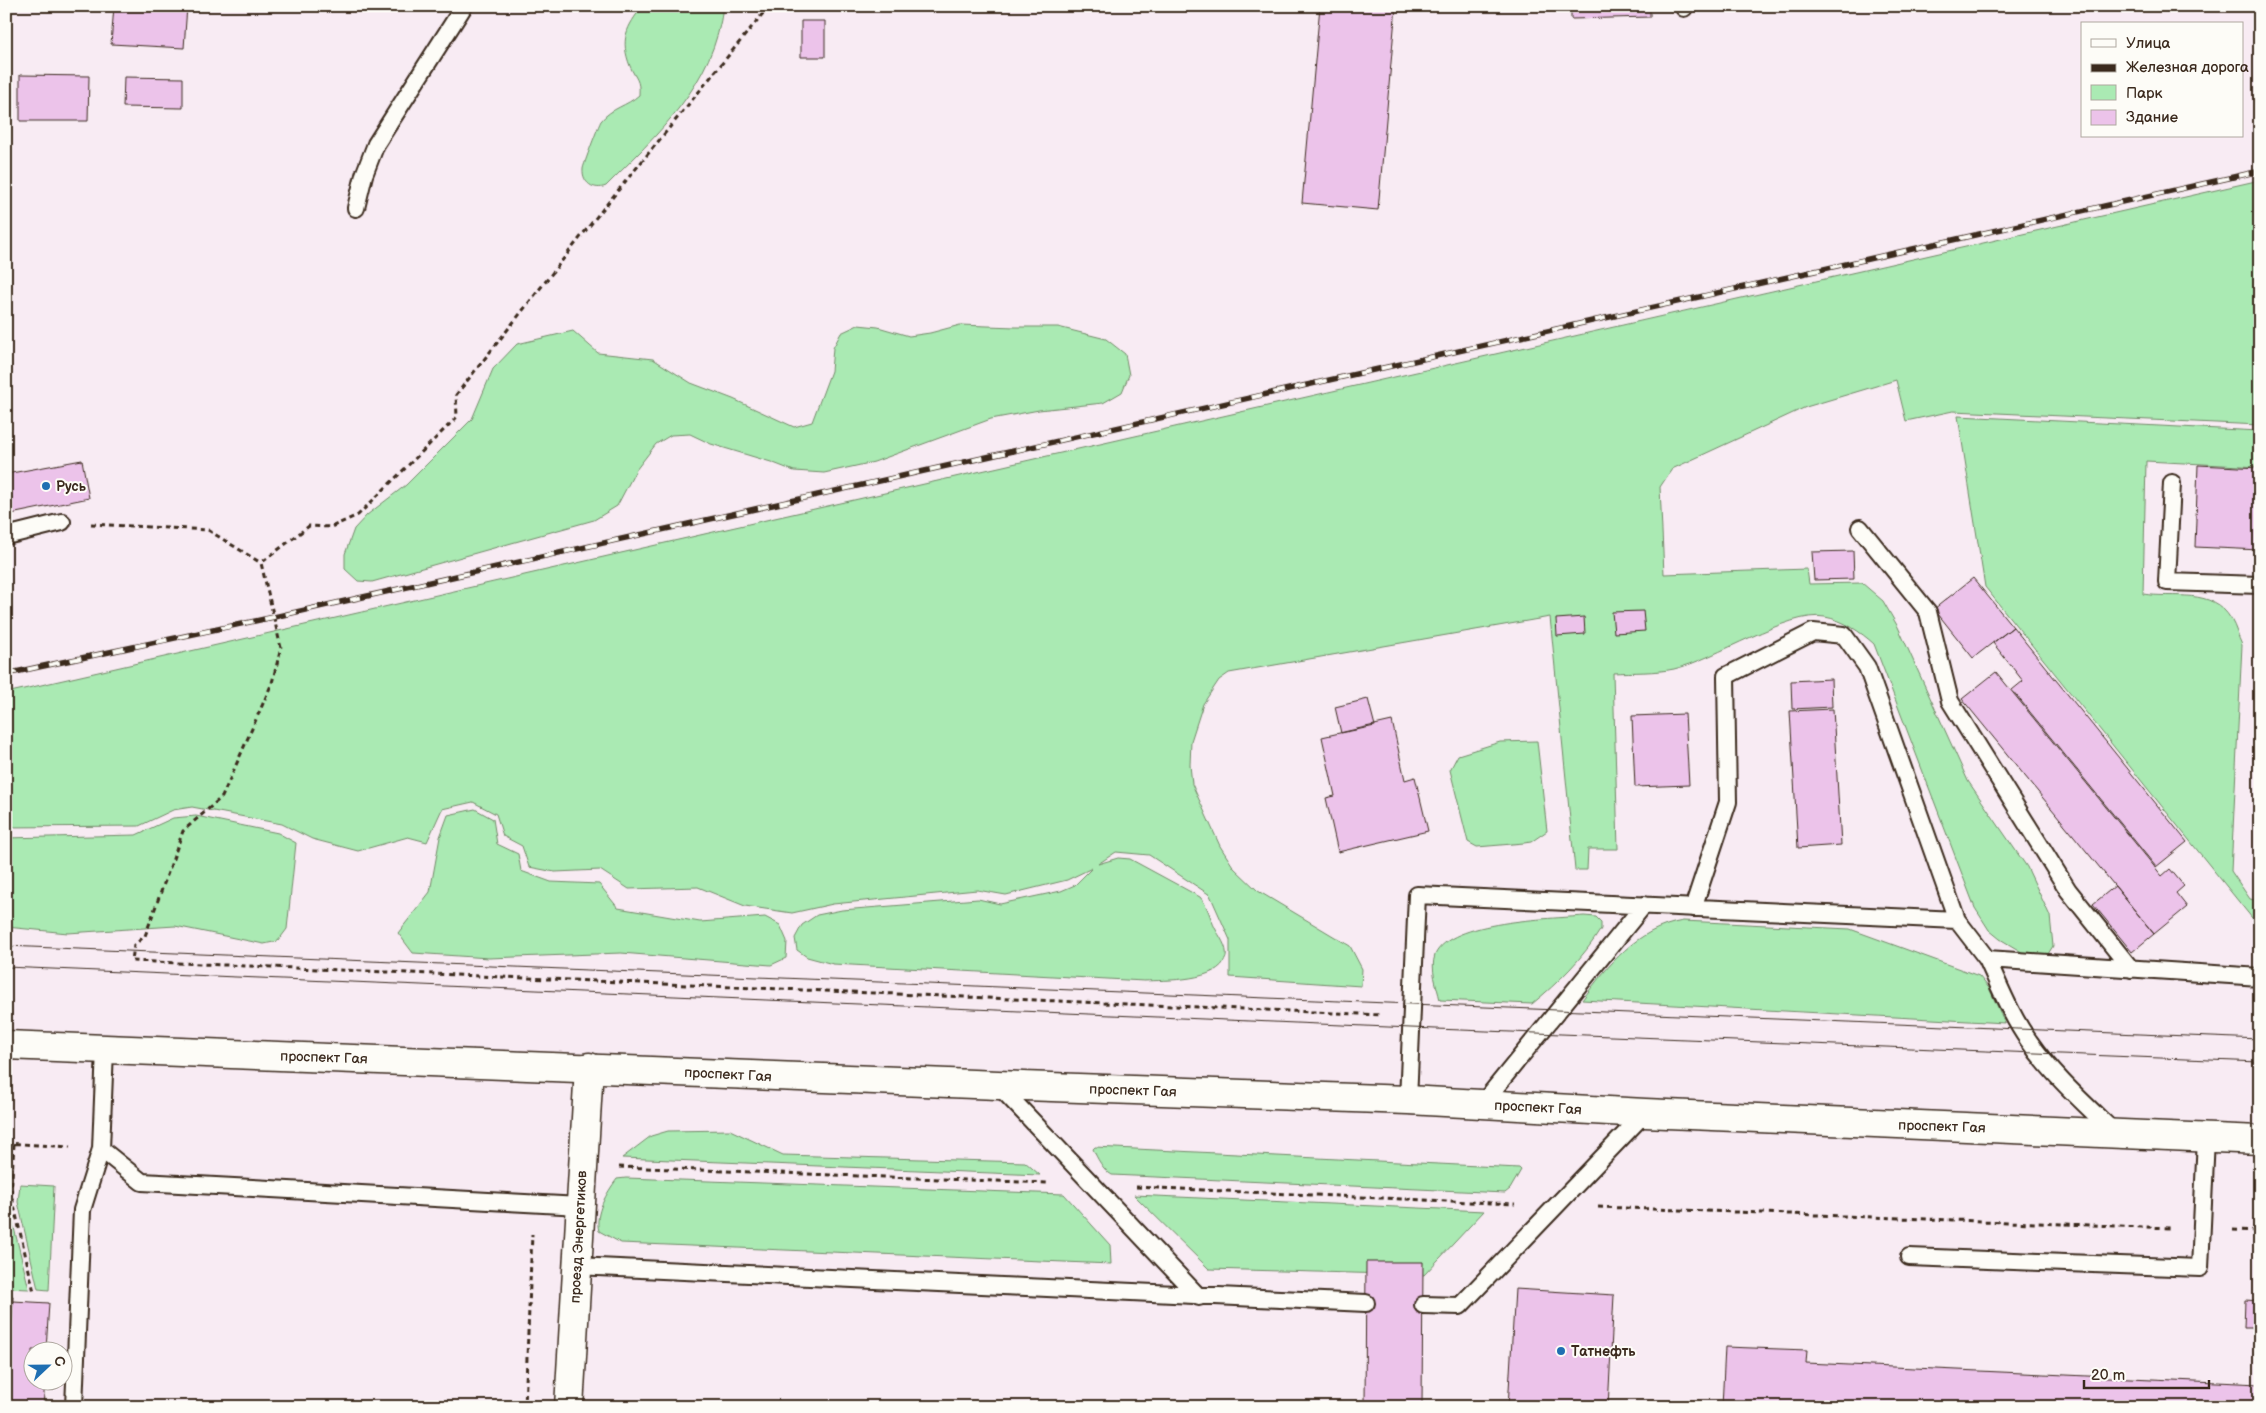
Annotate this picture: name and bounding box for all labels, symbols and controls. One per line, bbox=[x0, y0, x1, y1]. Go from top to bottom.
legend bbox=[2081, 22, 2244, 138]
text: Улица bbox=[2126, 34, 2171, 53]
text: Железная дорога bbox=[2126, 58, 2249, 77]
text: Парк bbox=[2126, 84, 2163, 103]
text: Здание bbox=[2126, 108, 2178, 127]
place label: Русь bbox=[56, 478, 87, 495]
marker: Русь bbox=[40, 480, 52, 492]
street label: проспект Гая bbox=[280, 1047, 368, 1068]
street label: проспект Гая bbox=[684, 1064, 772, 1085]
street label: проспект Гая bbox=[1089, 1080, 1177, 1101]
street label: проспект Гая bbox=[1494, 1097, 1582, 1118]
street label: проспект Гая bbox=[1898, 1116, 1986, 1137]
street label: проезд Энергетиков bbox=[567, 1170, 590, 1304]
north arrow bbox=[22, 1340, 72, 1390]
place label: Татнефть bbox=[1571, 1343, 1636, 1360]
marker: Татнефть bbox=[1555, 1345, 1567, 1357]
text: С bbox=[50, 1354, 69, 1369]
scale bar bbox=[2084, 1358, 2208, 1390]
text: 20 m bbox=[2091, 1366, 2125, 1385]

